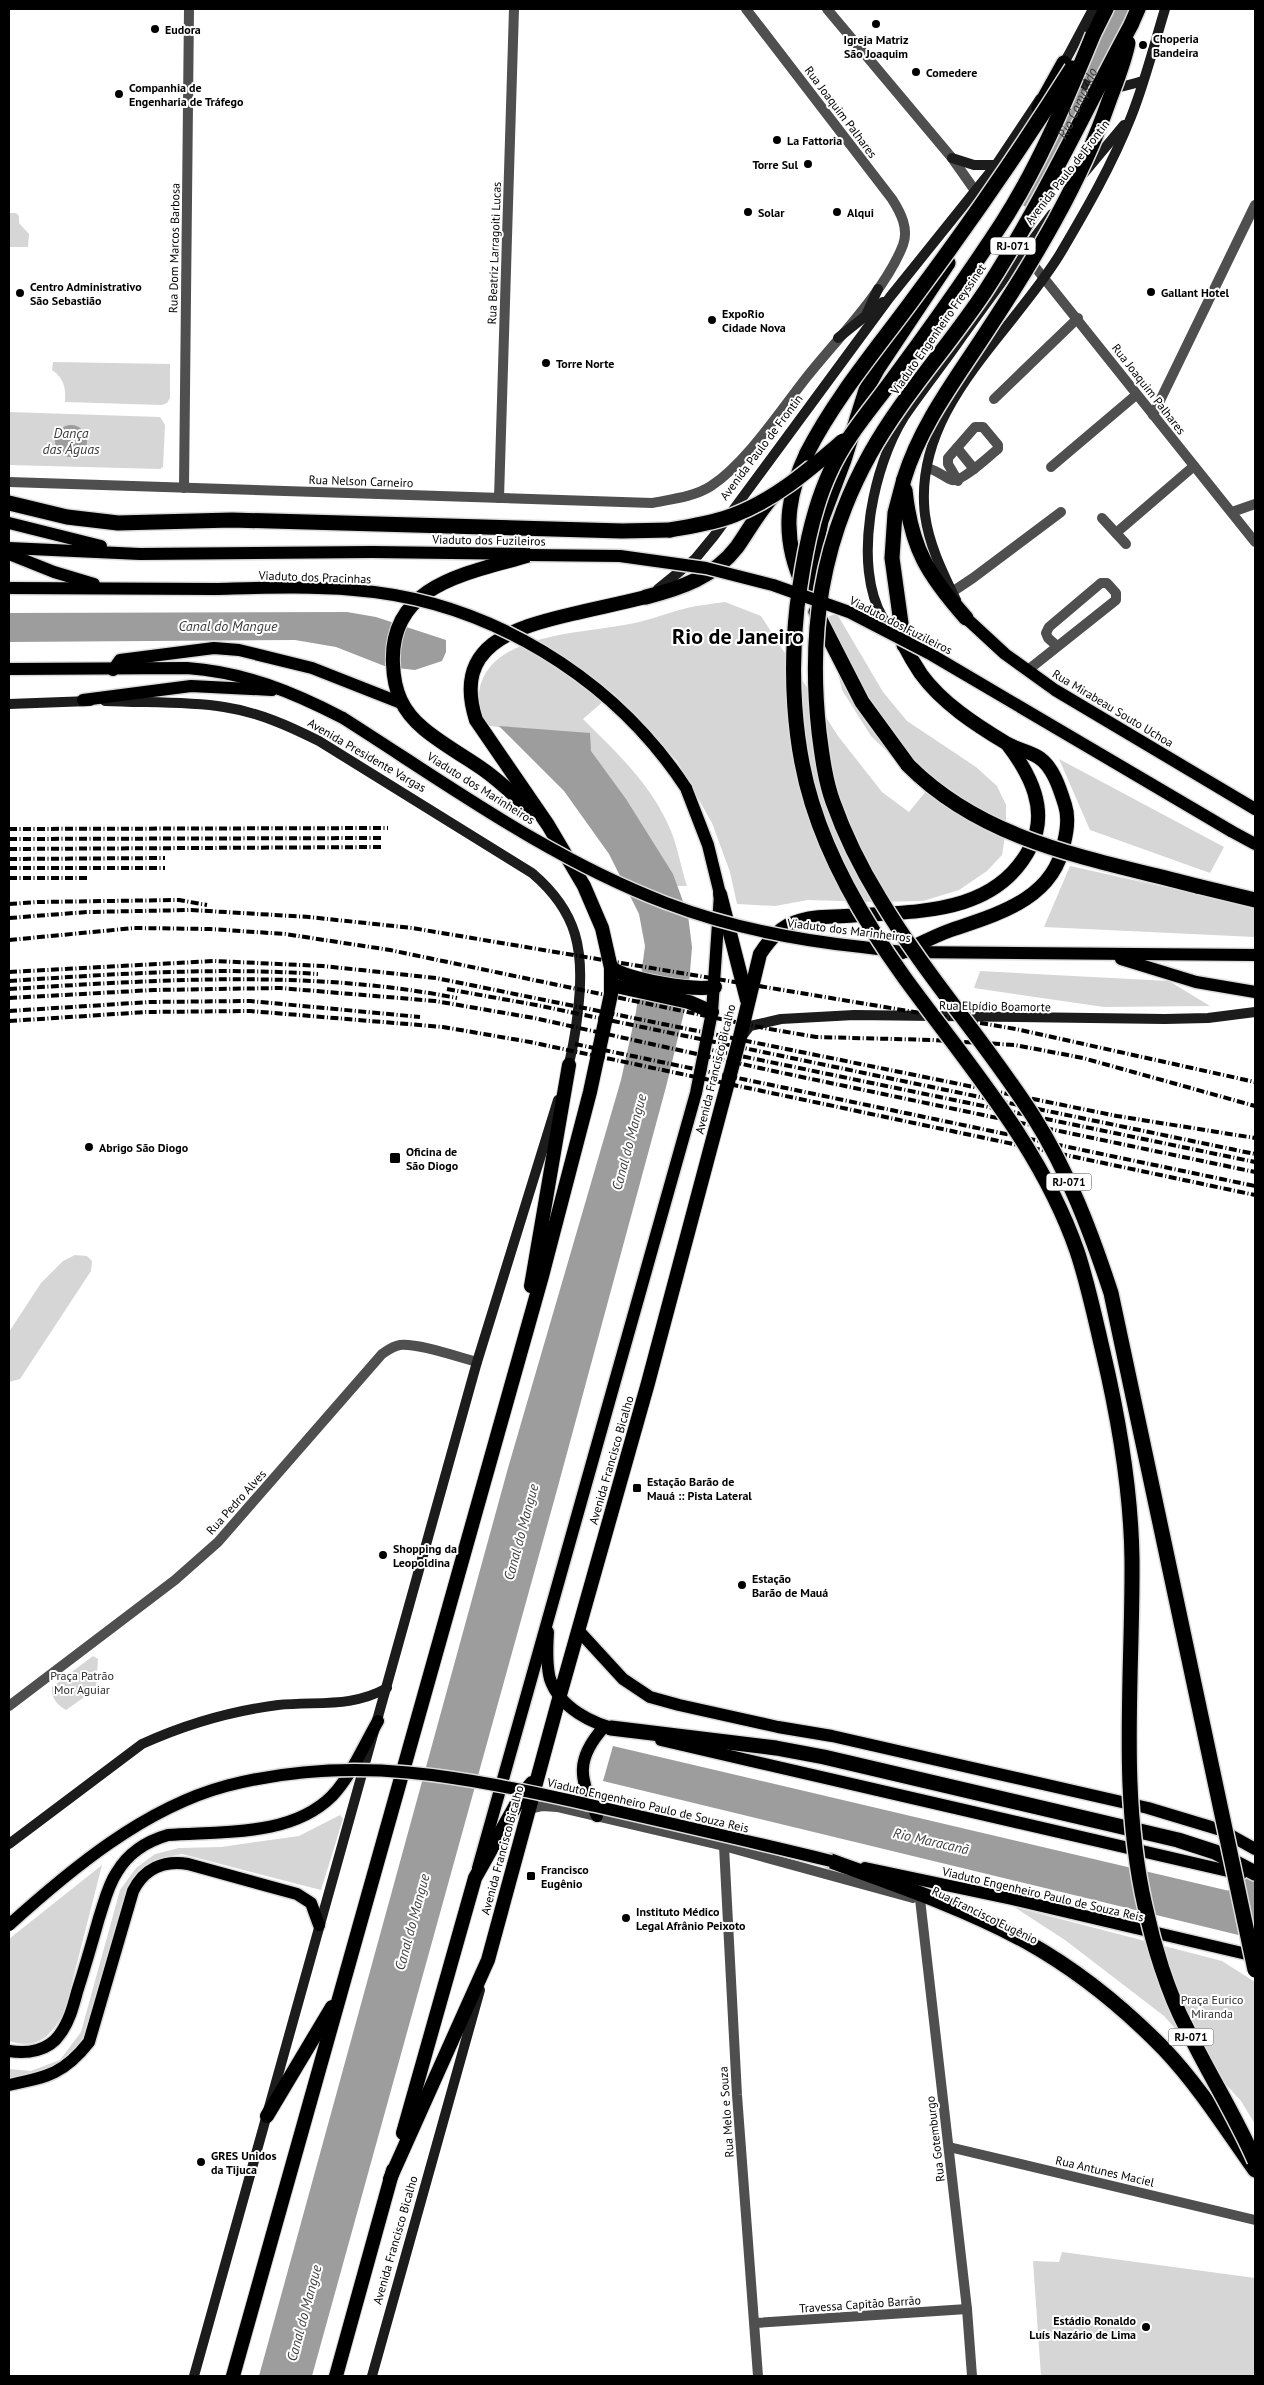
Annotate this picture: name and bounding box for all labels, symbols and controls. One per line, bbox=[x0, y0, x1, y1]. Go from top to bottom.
marker: Igreja Matriz São Joaquim bbox=[870, 18, 882, 30]
place label: Eudora bbox=[165, 22, 201, 37]
marker: Eudora bbox=[149, 23, 161, 35]
place label: Choperia Bandeira bbox=[1153, 31, 1199, 60]
place label: Igreja Matriz São Joaquim bbox=[843, 32, 909, 61]
marker: Choperia Bandeira bbox=[1137, 39, 1149, 51]
street label: Rua Joaquim Palhares bbox=[802, 63, 880, 161]
place label: Comedere bbox=[926, 65, 977, 80]
water label: Rio Comprido bbox=[1053, 65, 1102, 142]
marker: Comedere bbox=[910, 66, 922, 78]
place label: Companhia de Engenharia de Tráfego bbox=[129, 80, 244, 109]
marker: Companhia de Engenharia de Tráfego bbox=[113, 88, 125, 100]
street label: Avenida Paulo de Frontin bbox=[1022, 117, 1112, 227]
place label: La Fattoria bbox=[787, 133, 842, 148]
marker: La Fattoria bbox=[771, 134, 783, 146]
place label: Torre Sul bbox=[752, 157, 798, 172]
marker: Torre Sul bbox=[802, 158, 814, 170]
street label: Rua Beatriz Larragoiti Lucas bbox=[484, 181, 504, 325]
street label: Rua Dom Marcos Barbosa bbox=[165, 183, 183, 313]
place label: Solar bbox=[758, 205, 785, 220]
place label: Alqui bbox=[847, 205, 874, 220]
marker: Solar bbox=[742, 206, 754, 218]
marker: Alqui bbox=[831, 206, 843, 218]
road number: RJ-071 bbox=[990, 238, 1036, 255]
street label: Viaduto Engenheiro Freyssinet bbox=[887, 261, 989, 398]
place label: Centro Administrativo São Sebastião bbox=[30, 279, 142, 308]
place label: Gallant Hotel bbox=[1161, 285, 1230, 300]
marker: Gallant Hotel bbox=[1145, 286, 1157, 298]
marker: Centro Administrativo São Sebastião bbox=[14, 287, 26, 299]
place label: ExpoRio Cidade Nova bbox=[722, 306, 786, 335]
marker: ExpoRio Cidade Nova bbox=[706, 314, 718, 326]
street label: Rua Joaquim Palhares bbox=[1109, 341, 1189, 437]
place label: Torre Norte bbox=[556, 356, 614, 371]
marker: Torre Norte bbox=[540, 357, 552, 369]
street label: Avenida Paulo de Frontin bbox=[716, 391, 806, 503]
water label: Dança das Águas bbox=[42, 424, 100, 458]
street label: Rua Nelson Carneiro bbox=[308, 472, 414, 490]
street label: Viaduto dos Fuzileiros bbox=[431, 531, 546, 548]
street label: Viaduto dos Pracinhas bbox=[257, 568, 372, 586]
street label: Viaduto dos Fuzileiros bbox=[846, 592, 955, 657]
water label: Canal do Mangue bbox=[179, 617, 278, 635]
district label: Rio de Janeiro bbox=[672, 622, 804, 650]
street label: Rua Mirabeau Souto Uchoa bbox=[1050, 666, 1176, 750]
street label: Avenida Presidente Vargas bbox=[305, 715, 429, 795]
street label: Viaduto dos Marinheiros bbox=[423, 748, 538, 827]
street label: Viaduto dos Marinheiros bbox=[785, 915, 912, 945]
street label: Rua Elpídio Boamorte bbox=[939, 998, 1051, 1014]
street label: Avenida Francisco Bicalho bbox=[692, 1003, 738, 1135]
water label: Canal do Mangue bbox=[608, 1091, 651, 1192]
place label: Abrigo São Diogo bbox=[99, 1140, 189, 1155]
marker: Abrigo São Diogo bbox=[83, 1141, 95, 1153]
place label: Oficina de São Diogo bbox=[406, 1144, 459, 1173]
marker: Oficina de São Diogo bbox=[388, 1151, 402, 1165]
road number: RJ-071 bbox=[1046, 1174, 1092, 1190]
street label: Avenida Francisco Bicalho bbox=[585, 1394, 637, 1526]
street label: Rua Pedro Alves bbox=[203, 1466, 269, 1538]
place label: Estação Barão de Mauá :: Pista Lateral bbox=[647, 1474, 752, 1503]
water label: Canal do Mangue bbox=[500, 1481, 543, 1582]
marker: Estação Barão de Mauá :: Pista Lateral bbox=[631, 1482, 643, 1494]
place label: Shopping da Leopoldina bbox=[393, 1541, 457, 1570]
marker: Shopping da Leopoldina bbox=[377, 1549, 389, 1561]
place label: Estação Barão de Mauá bbox=[752, 1571, 828, 1600]
marker: Estação Barão de Mauá bbox=[736, 1579, 748, 1591]
park label: Praça Patrão Mor Aguiar bbox=[50, 1668, 114, 1697]
street label: Viaduto Engenheiro Paulo de Souza Reis bbox=[545, 1774, 750, 1836]
street label: Avenida Francisco Bicalho bbox=[478, 1784, 526, 1916]
water label: Rio Maracanã bbox=[891, 1824, 971, 1858]
place label: Francisco Eugênio bbox=[541, 1862, 589, 1891]
street label: Viaduto Engenheiro Paulo de Souza Reis bbox=[940, 1863, 1145, 1925]
marker: Francisco Eugênio bbox=[525, 1870, 537, 1882]
water label: Canal do Mangue bbox=[391, 1871, 434, 1972]
street label: Rua Francisco Eugênio bbox=[930, 1883, 1040, 1947]
place label: Instituto Médico Legal Afrânio Peixoto bbox=[636, 1904, 746, 1933]
marker: Instituto Médico Legal Afrânio Peixoto bbox=[620, 1912, 632, 1924]
park label: Praça Eurico Miranda bbox=[1181, 1992, 1243, 2021]
road number: RJ-071 bbox=[1168, 2028, 1214, 2045]
street label: Rua Melo e Souza bbox=[715, 2066, 737, 2158]
street label: Rua Gotemburgo bbox=[922, 2095, 948, 2183]
place label: GRES Unidos da Tijuca bbox=[211, 2148, 276, 2177]
street label: Rua Antunes Maciel bbox=[1054, 2152, 1156, 2190]
marker: GRES Unidos da Tijuca bbox=[195, 2156, 207, 2168]
street label: Avenida Francisco Bicalho bbox=[369, 2174, 421, 2306]
water label: Canal do Mangue bbox=[283, 2262, 326, 2363]
street label: Travessa Capitão Barrão bbox=[799, 2292, 921, 2316]
place label: Estádio Ronaldo Luís Nazário de Lima bbox=[1029, 2313, 1137, 2342]
marker: Estádio Ronaldo Luís Nazário de Lima bbox=[1140, 2321, 1152, 2333]

